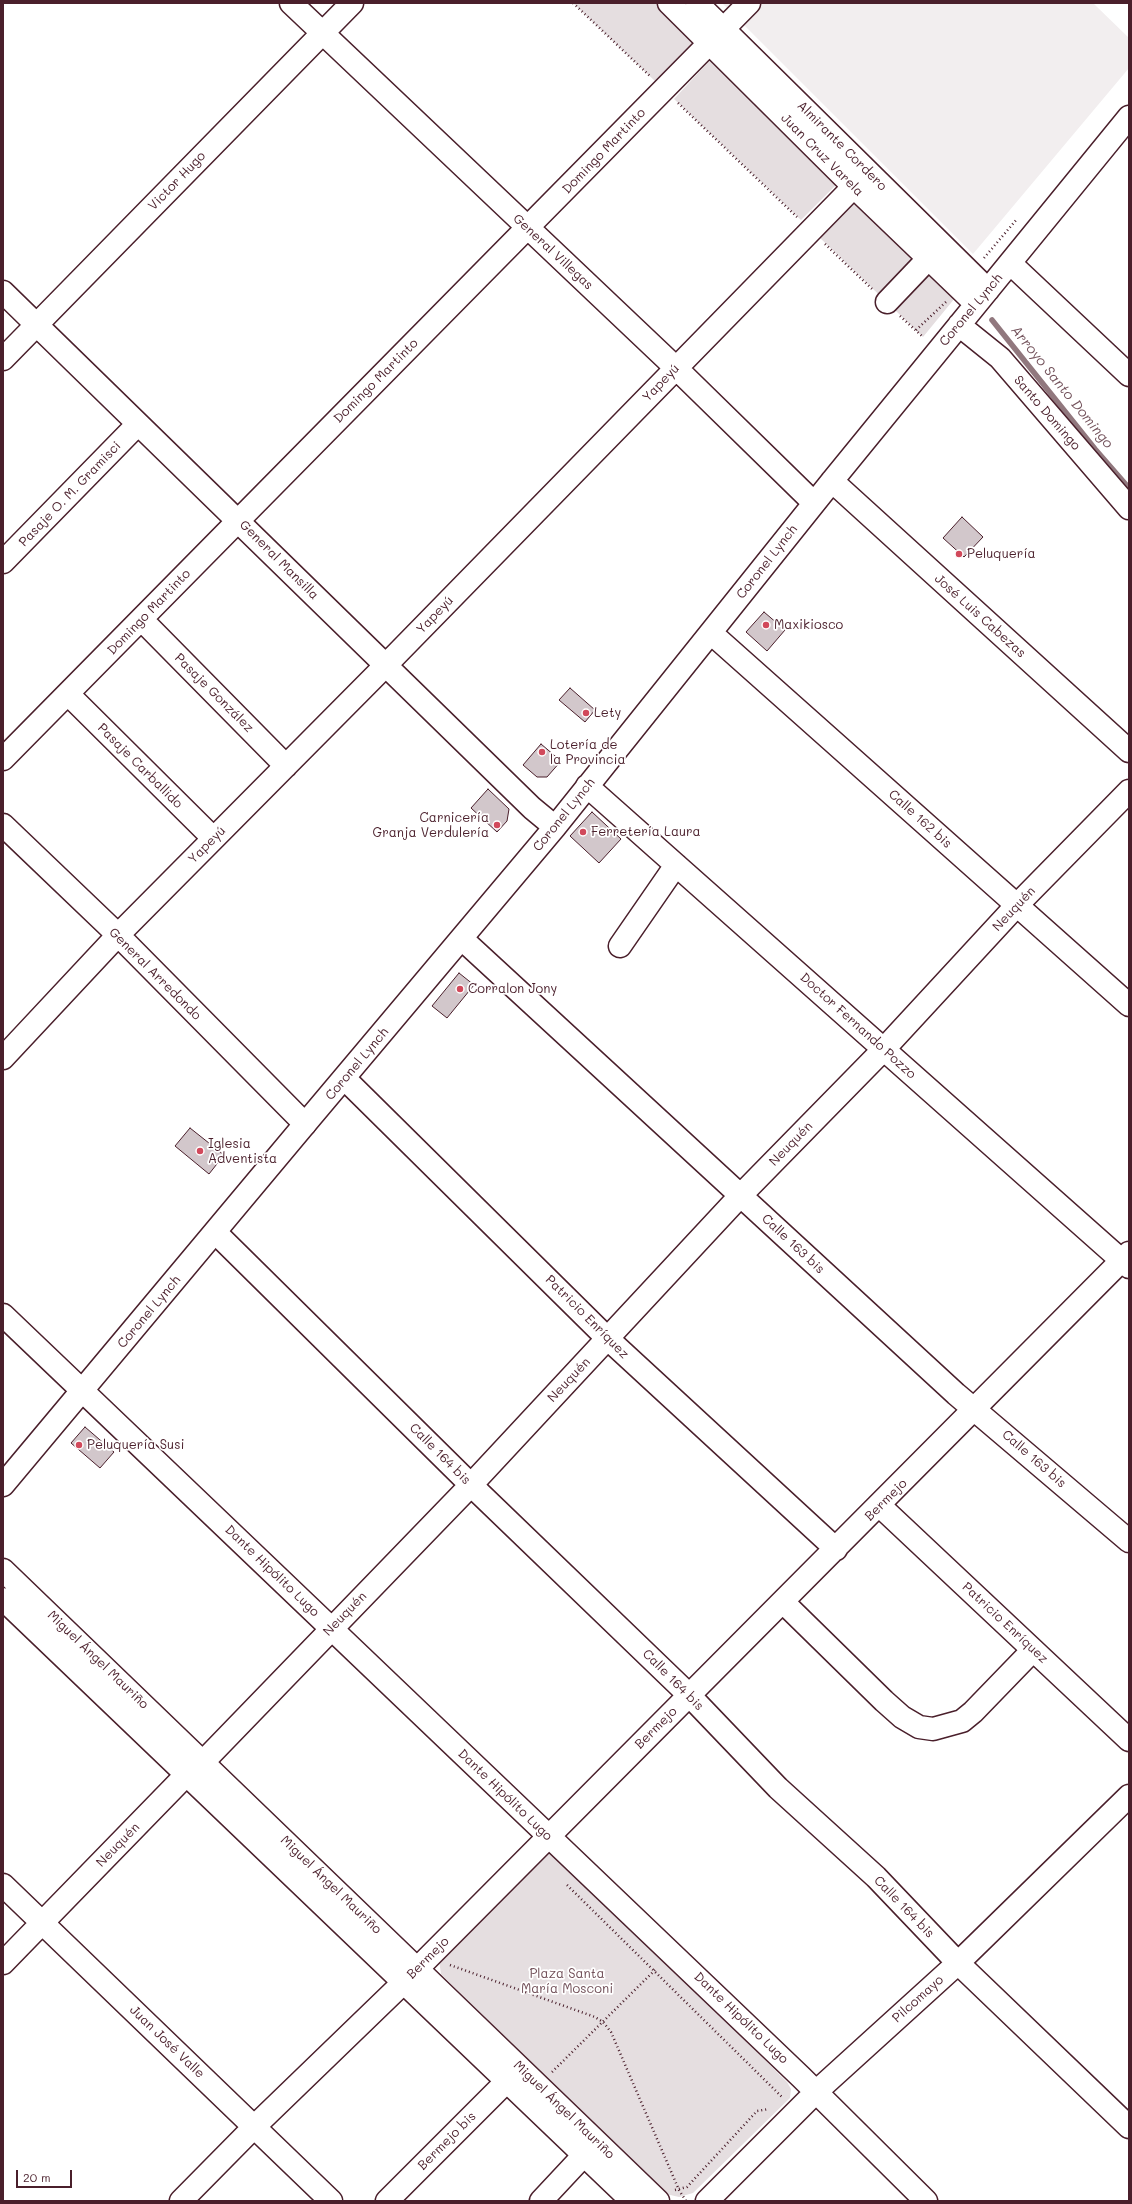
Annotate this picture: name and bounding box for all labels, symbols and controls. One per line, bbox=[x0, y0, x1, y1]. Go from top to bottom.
street label: Almirante Cordero bbox=[794, 98, 890, 194]
street label: Domingo Martinto bbox=[559, 105, 649, 197]
street label: Juan Cruz Varela bbox=[777, 110, 867, 200]
street label: Victor Hugo bbox=[145, 148, 209, 214]
street label: General Villegas bbox=[510, 211, 596, 293]
street label: Coronel Lynch bbox=[936, 271, 1006, 349]
water label: Arroyo Santo Domingo bbox=[1007, 322, 1117, 452]
street label: Domingo Martinto bbox=[331, 336, 421, 426]
street label: Yapeyú bbox=[639, 361, 683, 405]
street label: Santo Domingo bbox=[1010, 373, 1084, 453]
street label: Pasaje O. M. Gramisci bbox=[16, 438, 124, 550]
street label: General Mansilla bbox=[236, 517, 322, 603]
street label: Coronel Lynch bbox=[733, 522, 801, 602]
place label: Peluquería bbox=[967, 546, 1036, 562]
marker: Peluquería bbox=[954, 549, 964, 559]
street label: Domingo Martinto bbox=[104, 566, 194, 658]
street label: José Luis Cabezas bbox=[931, 571, 1029, 661]
street label: Yapeyú bbox=[413, 593, 457, 637]
place label: Maxikiosco bbox=[774, 617, 843, 633]
marker: Maxikiosco bbox=[761, 620, 771, 630]
street label: Pasaje González bbox=[171, 650, 257, 736]
place label: Lety bbox=[594, 705, 621, 721]
marker: Lety bbox=[581, 708, 591, 718]
street label: Pasaje Carballido bbox=[94, 720, 186, 812]
place label: Lotería de la Provincia bbox=[550, 737, 625, 768]
marker: Lotería de la Provincia bbox=[537, 747, 547, 757]
street label: Coronel Lynch bbox=[530, 775, 598, 855]
street label: Calle 162 bis bbox=[885, 787, 955, 851]
place label: Carnicería Granja Verdulería bbox=[373, 810, 489, 841]
marker: Carnicería Granja Verdulería bbox=[492, 820, 502, 830]
street label: Yapeyú bbox=[185, 823, 229, 867]
place label: Ferretería Laura bbox=[591, 824, 701, 840]
marker: Ferretería Laura bbox=[578, 827, 588, 837]
street label: Neuquén bbox=[989, 883, 1039, 935]
street label: General Arredondo bbox=[106, 925, 204, 1023]
street label: Doctor Fernando Pozzo bbox=[797, 970, 919, 1082]
place label: Corralon Jony bbox=[468, 981, 557, 997]
marker: Corralon Jony bbox=[455, 984, 465, 994]
street label: Coronel Lynch bbox=[322, 1025, 392, 1103]
street label: Neuquén bbox=[766, 1119, 816, 1169]
place label: Iglesia Adventista bbox=[208, 1136, 277, 1167]
marker: Iglesia Adventista bbox=[195, 1146, 205, 1156]
street label: Calle 163 bis bbox=[758, 1211, 828, 1277]
street label: Patricio Enríquez bbox=[542, 1272, 632, 1362]
street label: Coronel Lynch bbox=[114, 1273, 184, 1351]
street label: Neuquén bbox=[544, 1354, 594, 1406]
street label: Calle 164 bis bbox=[406, 1420, 474, 1488]
street label: Calle 163 bis bbox=[999, 1427, 1069, 1491]
place label: Peluquería Susi bbox=[87, 1437, 184, 1453]
marker: Peluquería Susi bbox=[74, 1440, 84, 1450]
street label: Bermejo bbox=[862, 1476, 910, 1524]
street label: Dante Hipólito Lugo bbox=[222, 1522, 322, 1620]
street label: Patricio Enríquez bbox=[959, 1579, 1051, 1667]
street label: Neuquén bbox=[320, 1589, 370, 1639]
street label: Miguel Ángel Mauriño bbox=[44, 1608, 152, 1712]
street label: Calle 164 bis bbox=[639, 1646, 707, 1714]
street label: Bermejo bbox=[632, 1704, 680, 1752]
street label: Dante Hipólito Lugo bbox=[455, 1746, 555, 1844]
street label: Neuquén bbox=[93, 1820, 143, 1870]
street label: Miguel Ángel Mauriño bbox=[277, 1833, 385, 1937]
street label: Calle 164 bis bbox=[871, 1873, 937, 1941]
street label: Bermejo bbox=[404, 1934, 452, 1982]
park label: Plaza Santa María Mosconi bbox=[521, 1966, 613, 1997]
street label: Dante Hipólito Lugo bbox=[691, 1969, 791, 2067]
street label: Pilcomayo bbox=[889, 1972, 947, 2026]
street label: Juan José Valle bbox=[126, 2002, 208, 2082]
street label: Miguel Ángel Mauriño bbox=[510, 2058, 618, 2162]
street label: Bermejo bis bbox=[415, 2109, 479, 2173]
scale bar bbox=[18, 2162, 74, 2188]
text: 20 m bbox=[23, 2169, 51, 2185]

